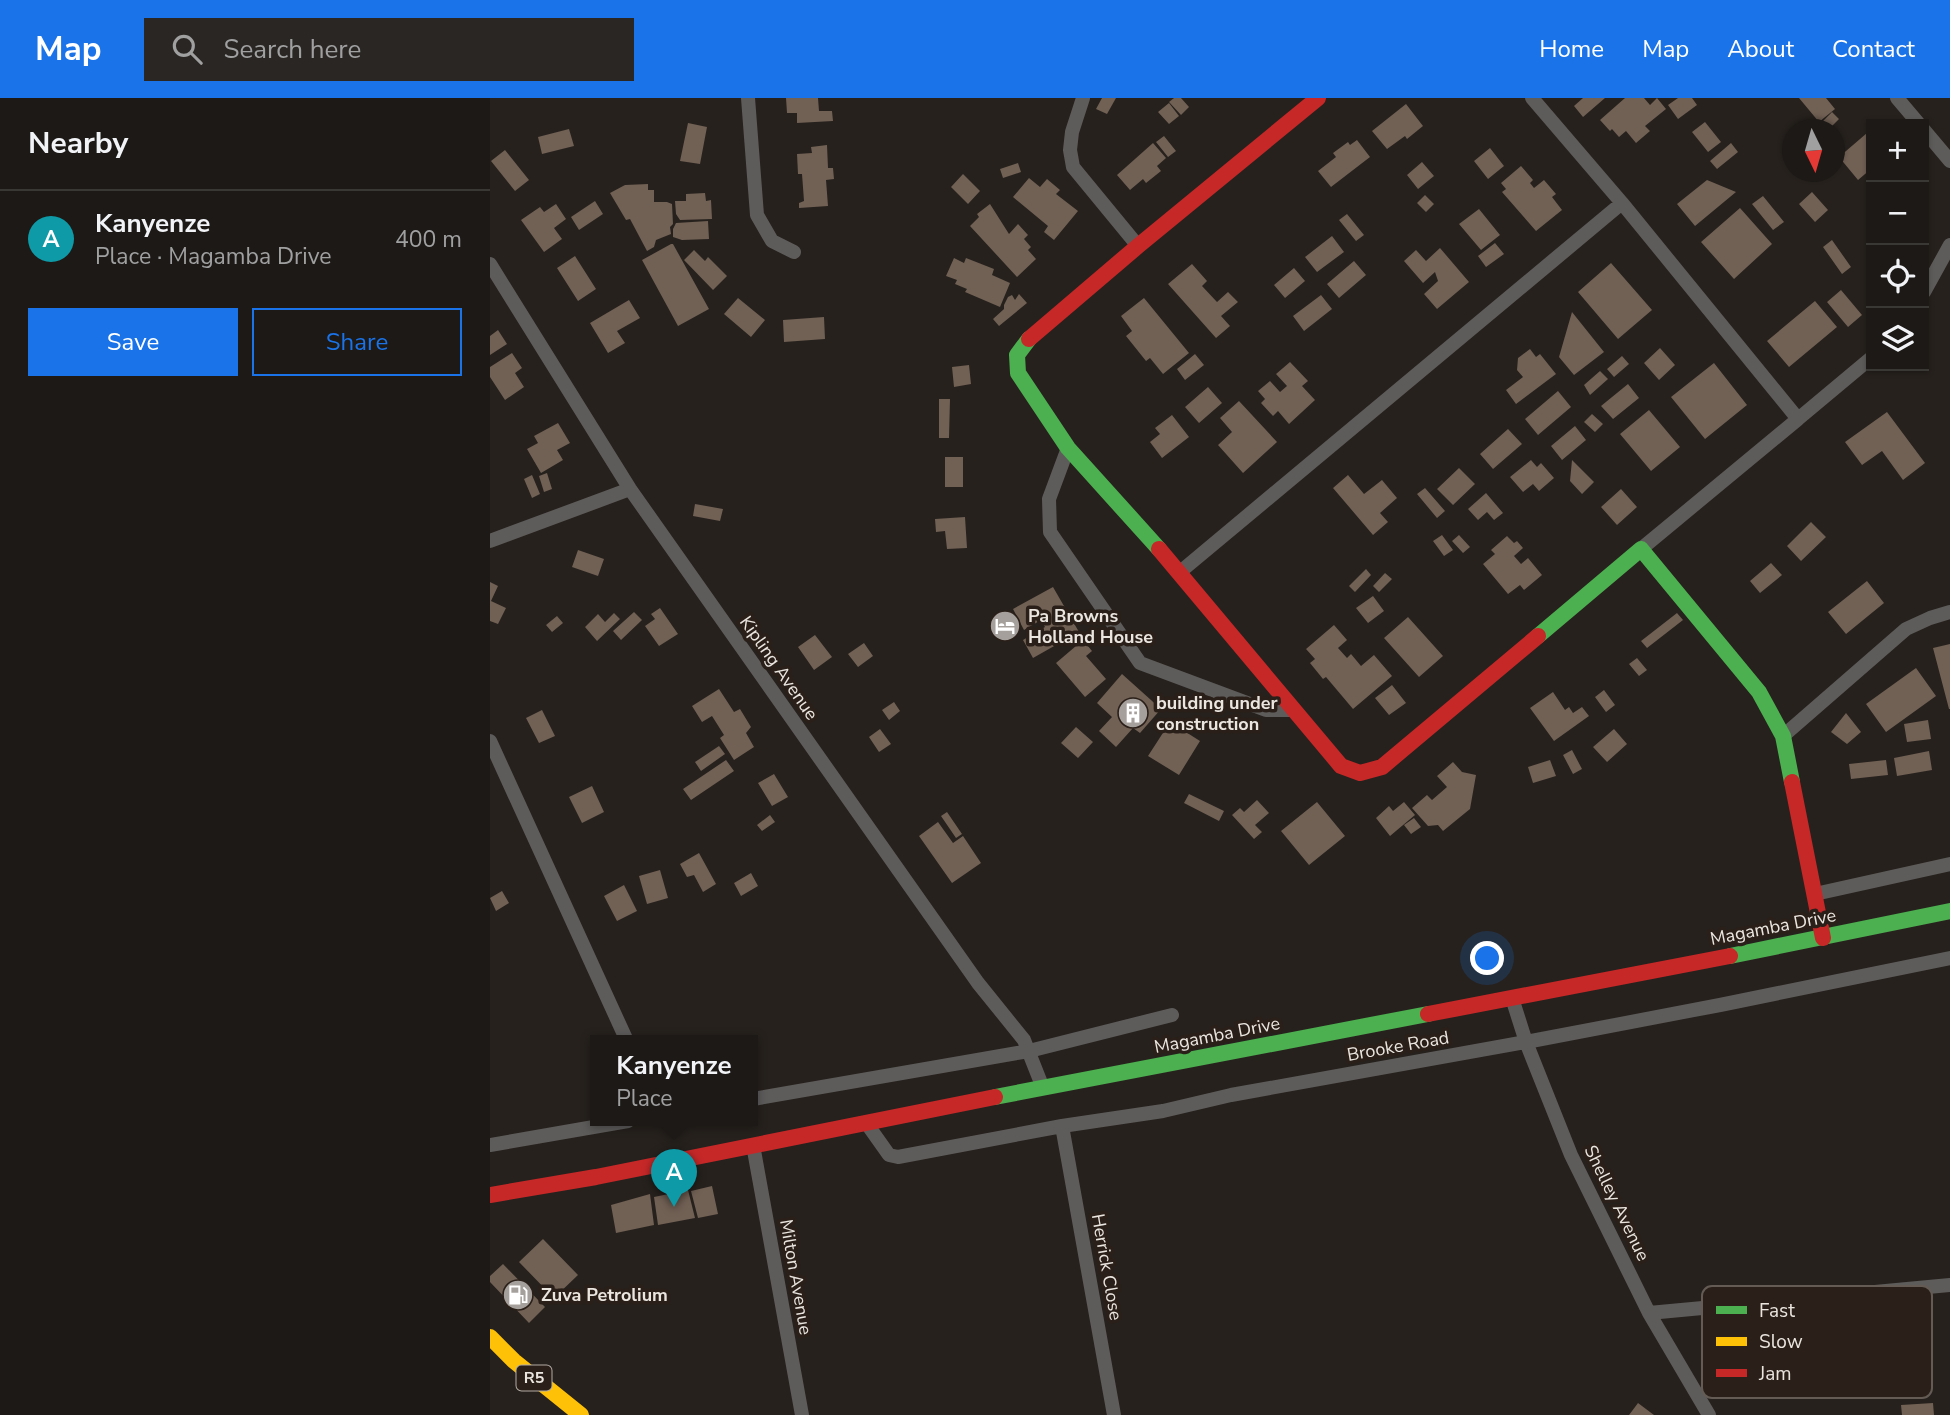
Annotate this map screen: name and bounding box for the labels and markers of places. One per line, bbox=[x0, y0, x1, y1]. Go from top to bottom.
place label: Pa Browns Holland House bbox=[1028, 604, 1153, 649]
hotel icon: Pa Browns Holland House bbox=[988, 609, 1022, 643]
place label: building under construction bbox=[1156, 691, 1278, 736]
building icon: building under construction bbox=[1116, 696, 1150, 730]
pin: A bbox=[651, 1149, 697, 1207]
fuel station icon: Zuva Petrolium bbox=[501, 1278, 535, 1312]
place label: Zuva Petrolium bbox=[541, 1283, 668, 1307]

